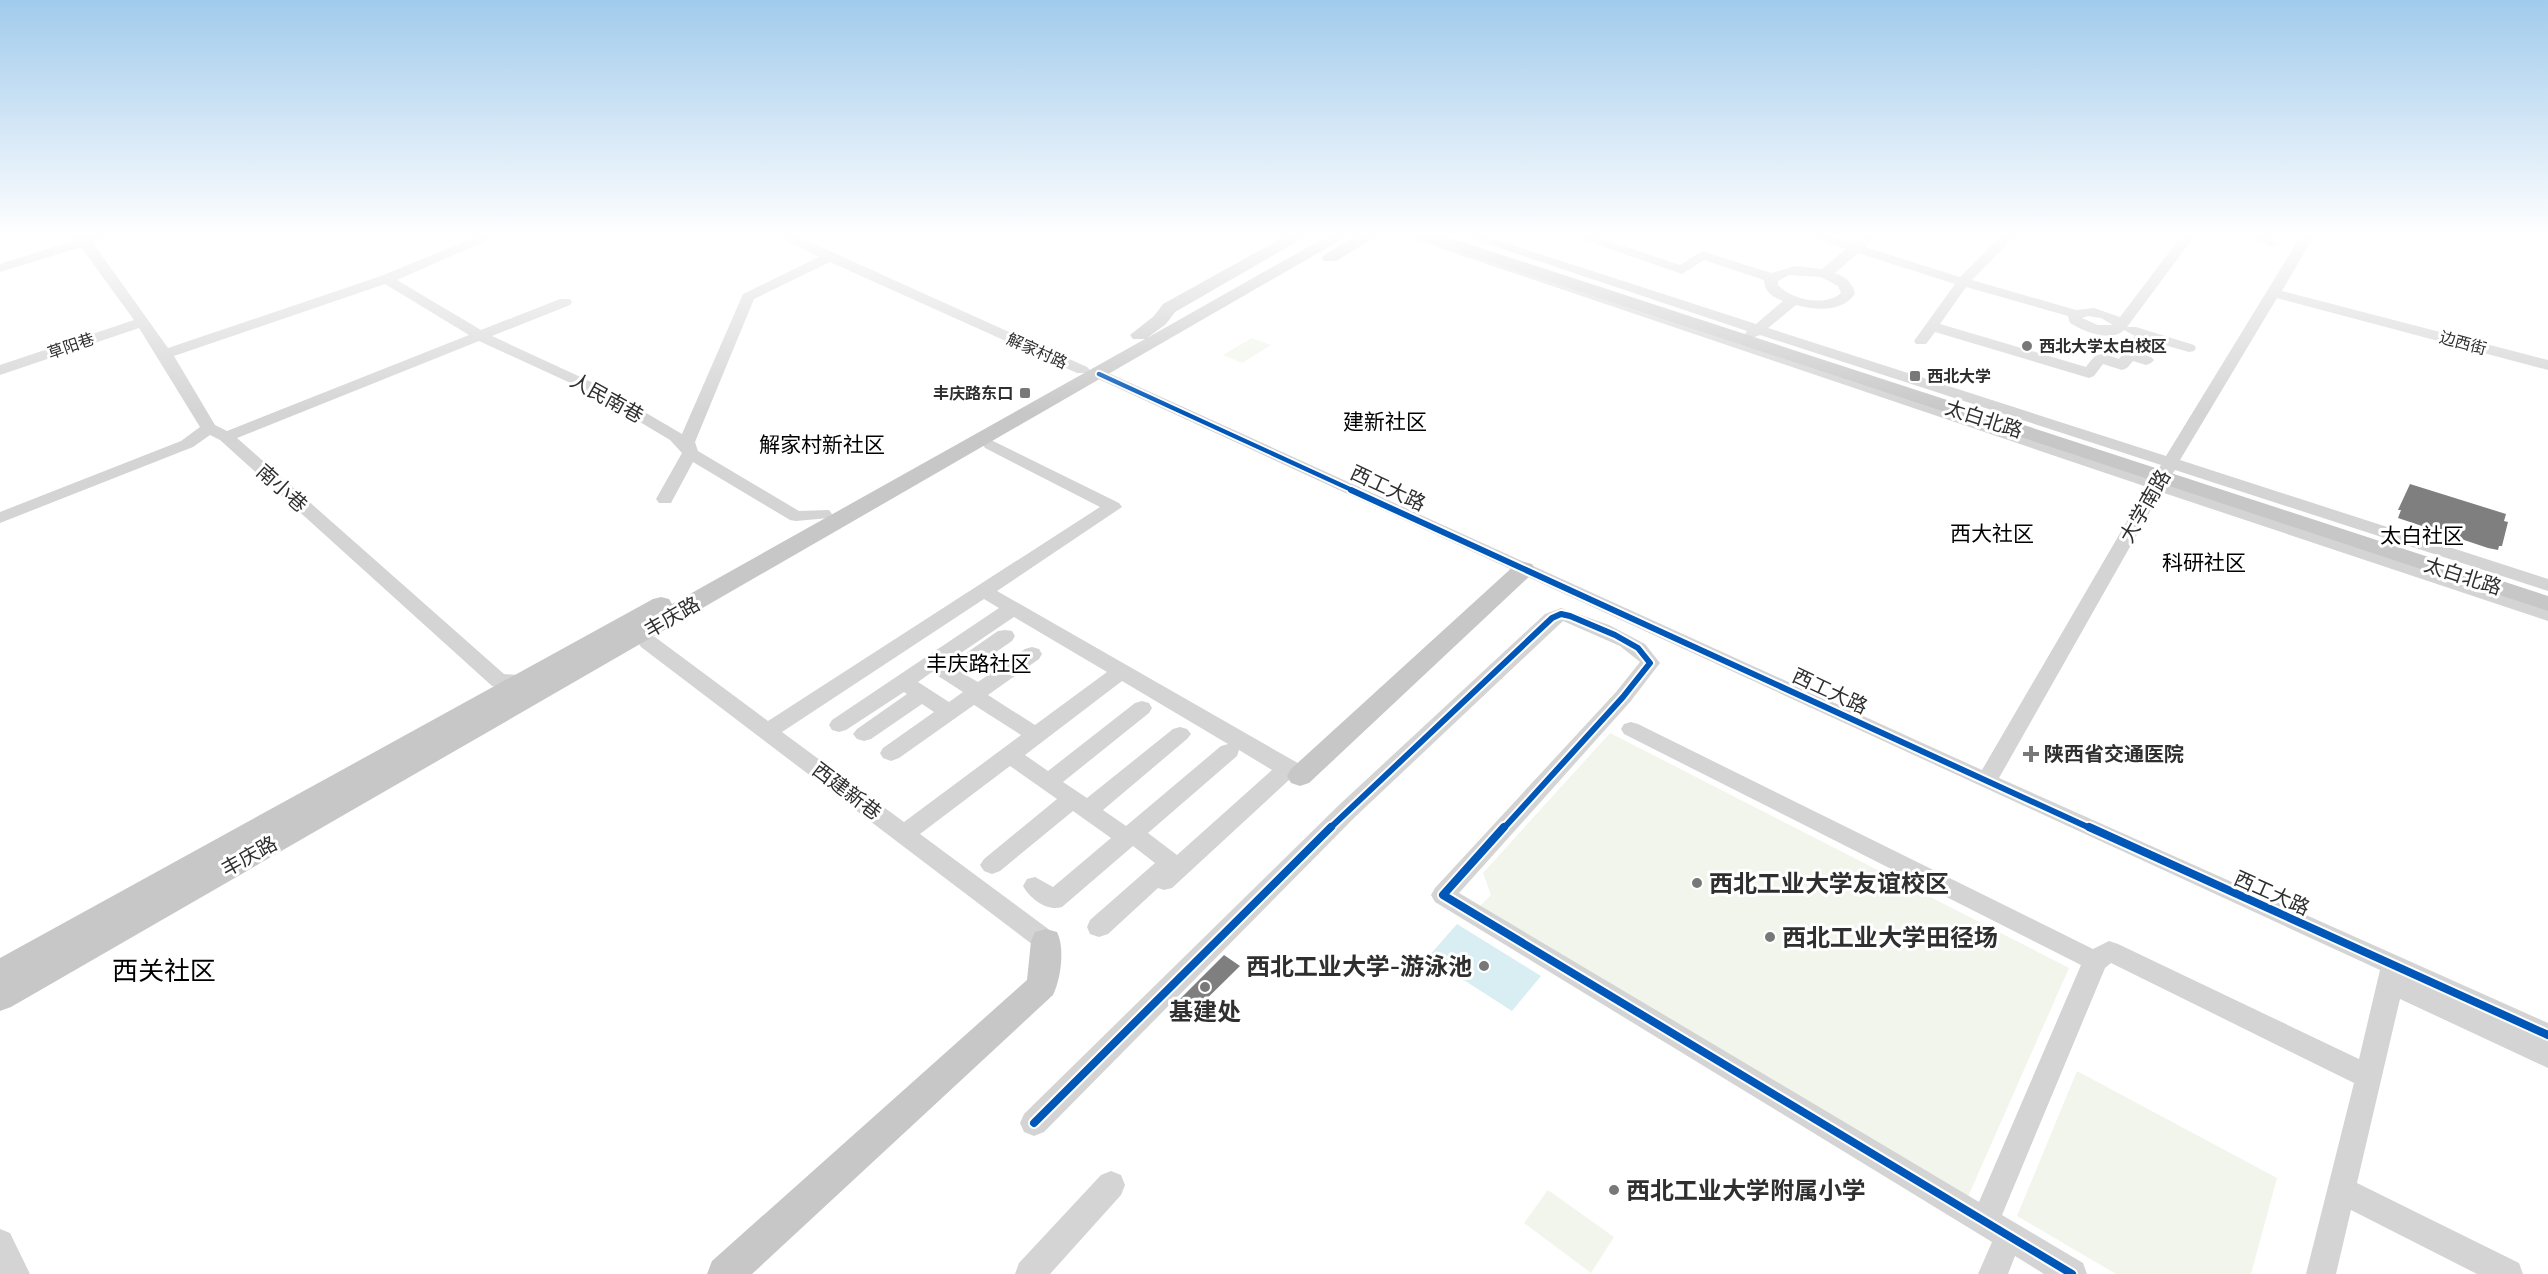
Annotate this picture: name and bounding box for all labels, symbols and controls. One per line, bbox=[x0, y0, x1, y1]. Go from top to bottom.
street label: 边西街 bbox=[2437, 328, 2489, 358]
street label: 草阳巷 bbox=[45, 329, 97, 363]
street label: 解家村路 bbox=[1004, 329, 1070, 373]
place label: 西北大学太白校区 bbox=[2039, 337, 2167, 356]
marker: 西北大学太白校区 bbox=[2020, 339, 2034, 353]
place label: 西北大学 bbox=[1927, 367, 1991, 386]
street label: 人民南巷 bbox=[566, 368, 648, 428]
marker: 西北大学 bbox=[1908, 369, 1922, 383]
place label: 丰庆路东口 bbox=[933, 384, 1013, 403]
marker: 丰庆路东口 bbox=[1018, 386, 1032, 400]
street label: 太白北路 bbox=[1942, 395, 2026, 443]
district label: 建新社区 bbox=[1343, 409, 1427, 434]
district label: 解家村新社区 bbox=[759, 432, 885, 457]
street label: 南小巷 bbox=[252, 459, 312, 517]
street label: 西工大路 bbox=[1347, 460, 1429, 516]
street label: 大学南路 bbox=[2115, 465, 2175, 547]
district label: 西大社区 bbox=[1950, 521, 2034, 546]
district label: 太白社区 bbox=[2380, 523, 2464, 548]
district label: 科研社区 bbox=[2162, 550, 2246, 575]
street label: 太白北路 bbox=[2421, 552, 2505, 600]
street label: 丰庆路 bbox=[640, 592, 704, 642]
district label: 丰庆路社区 bbox=[927, 651, 1032, 676]
street label: 西工大路 bbox=[1789, 663, 1871, 719]
place label: 陕西省交通医院 bbox=[2044, 742, 2184, 766]
marker: 陕西省交通医院 bbox=[2022, 745, 2040, 763]
street label: 西建新巷 bbox=[808, 757, 886, 825]
street label: 丰庆路 bbox=[217, 831, 281, 881]
street label: 西工大路 bbox=[2231, 866, 2313, 920]
place label: 西北工业大学友谊校区 bbox=[1709, 869, 1949, 898]
marker: 西北工业大学友谊校区 bbox=[1690, 876, 1704, 890]
place label: 西北工业大学田径场 bbox=[1782, 923, 1998, 952]
marker: 西北工业大学田径场 bbox=[1763, 930, 1777, 944]
place label: 西北工业大学-游泳池 bbox=[1246, 952, 1472, 981]
district label: 西关社区 bbox=[112, 955, 216, 987]
marker: 西北工业大学-游泳池 bbox=[1477, 959, 1491, 973]
marker: 基建处 bbox=[1198, 980, 1212, 994]
place label: 基建处 bbox=[1169, 997, 1241, 1026]
place label: 西北工业大学附属小学 bbox=[1626, 1176, 1866, 1205]
marker: 西北工业大学附属小学 bbox=[1607, 1183, 1621, 1197]

